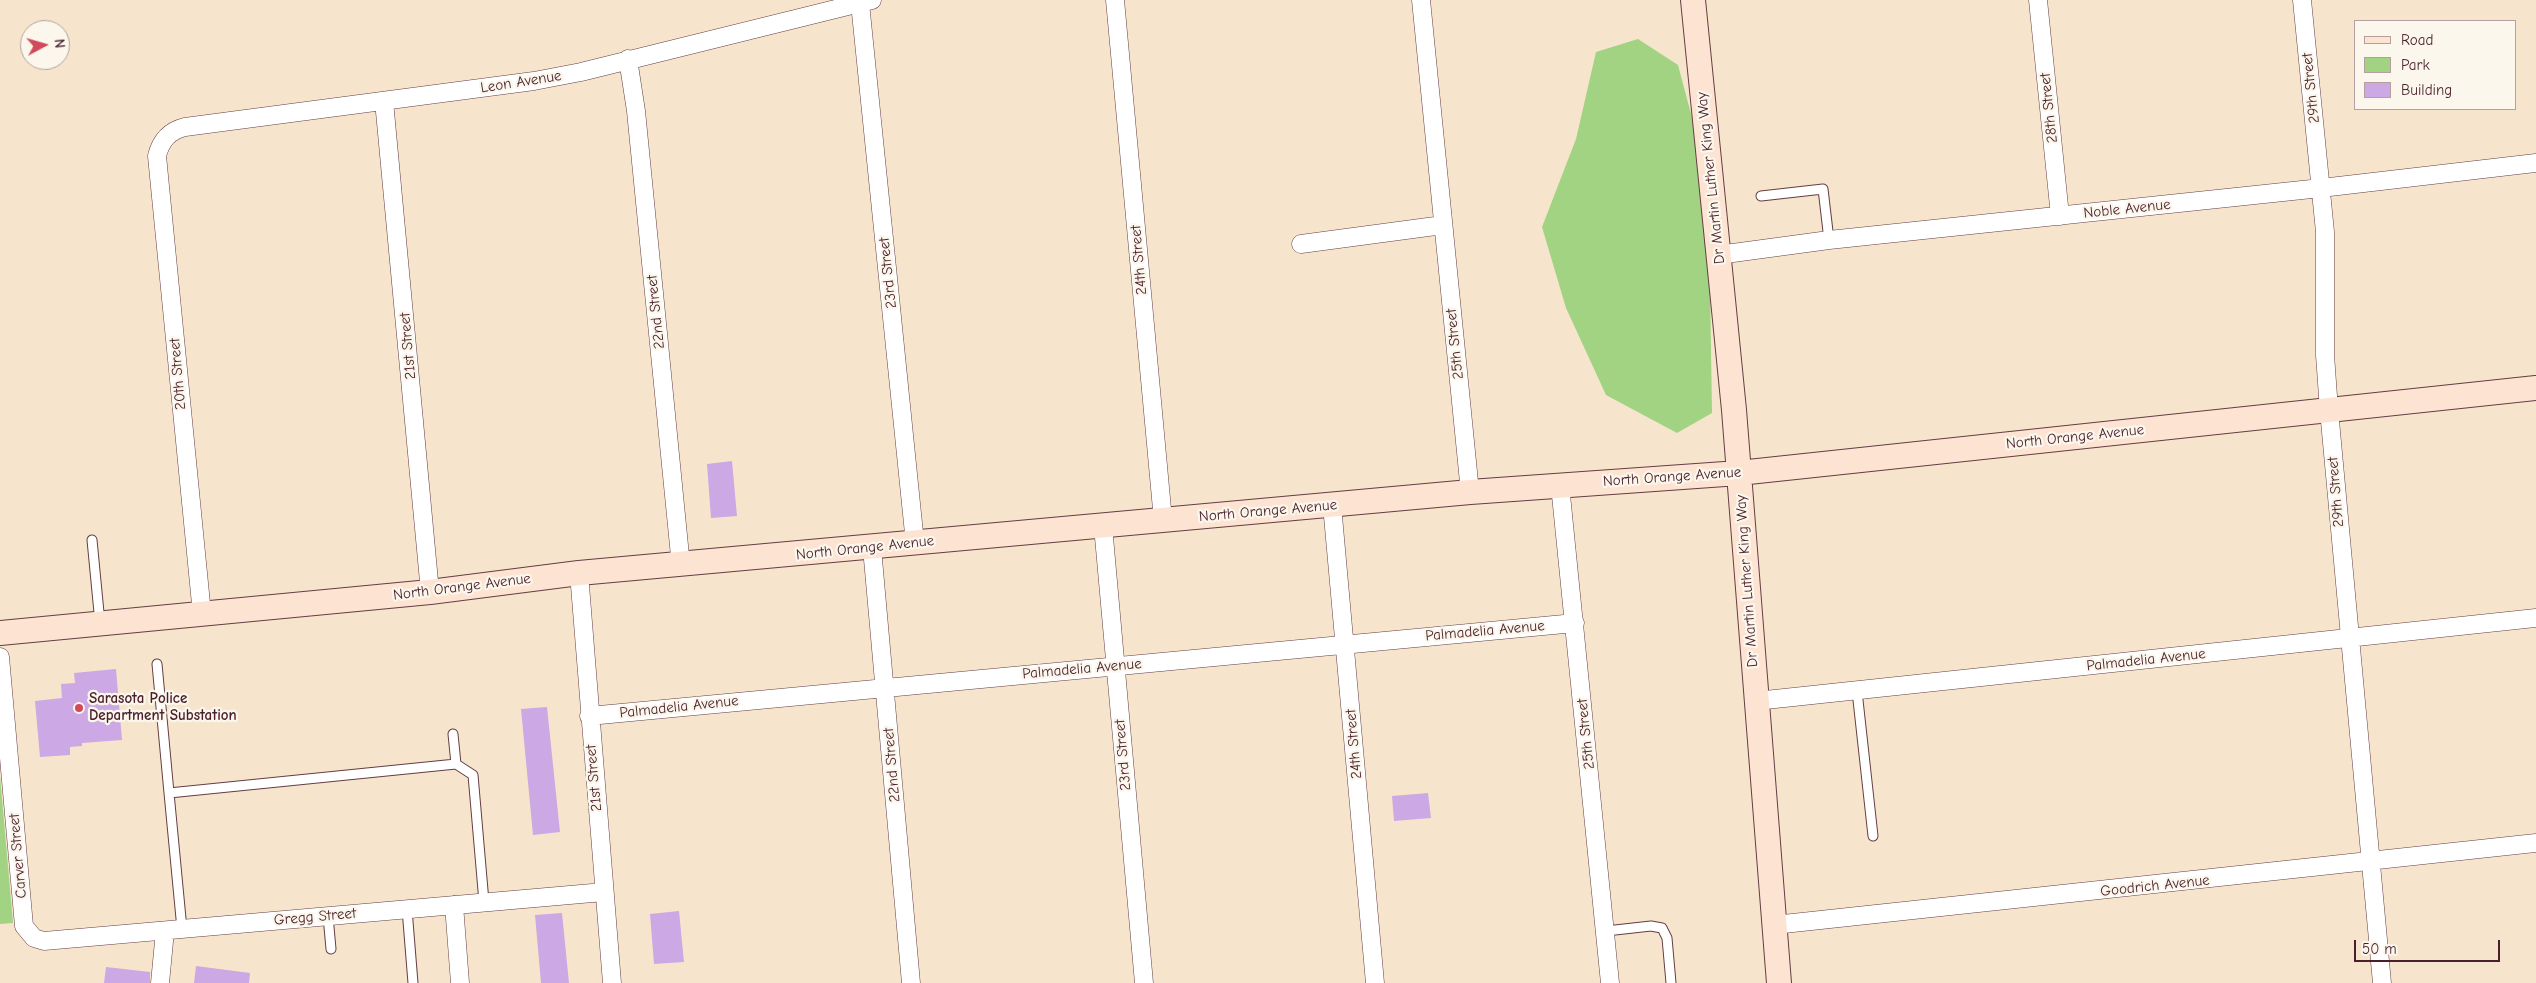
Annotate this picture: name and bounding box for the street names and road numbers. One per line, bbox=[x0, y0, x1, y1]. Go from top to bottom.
street label: 29th Street bbox=[2298, 52, 2324, 124]
street label: Leon Avenue bbox=[479, 67, 563, 97]
street label: 28th Street bbox=[2036, 72, 2062, 144]
street label: Dr Martin Luther King Way bbox=[1693, 91, 1729, 265]
street label: Noble Avenue bbox=[2083, 195, 2171, 223]
street label: 24th Street bbox=[1127, 224, 1151, 296]
street label: 23rd Street bbox=[875, 237, 901, 309]
street label: 22nd Street bbox=[643, 274, 669, 350]
street label: 25th Street bbox=[1442, 308, 1468, 380]
street label: 21st Street bbox=[396, 312, 420, 380]
street label: 20th Street bbox=[166, 337, 190, 411]
street label: North Orange Avenue bbox=[2005, 421, 2145, 453]
street label: 29th Street bbox=[2324, 456, 2348, 528]
street label: North Orange Avenue bbox=[1602, 463, 1742, 491]
street label: Dr Martin Luther King Way bbox=[1732, 494, 1762, 668]
street label: North Orange Avenue bbox=[1198, 496, 1338, 526]
street label: North Orange Avenue bbox=[795, 532, 935, 564]
street label: North Orange Avenue bbox=[392, 570, 532, 604]
street label: Palmadelia Avenue bbox=[1425, 617, 1545, 645]
street label: Palmadelia Avenue bbox=[2086, 645, 2206, 675]
street label: Palmadelia Avenue bbox=[1022, 655, 1142, 683]
street label: Palmadelia Avenue bbox=[619, 692, 739, 722]
street label: 25th Street bbox=[1573, 698, 1599, 770]
street label: 24th Street bbox=[1342, 708, 1366, 780]
street label: 23rd Street bbox=[1111, 719, 1135, 791]
street label: 22nd Street bbox=[880, 727, 904, 803]
street label: 21st Street bbox=[582, 744, 606, 812]
street label: Carver Street bbox=[5, 813, 31, 899]
street label: Goodrich Avenue bbox=[2099, 871, 2211, 901]
street label: Gregg Street bbox=[273, 904, 357, 930]

